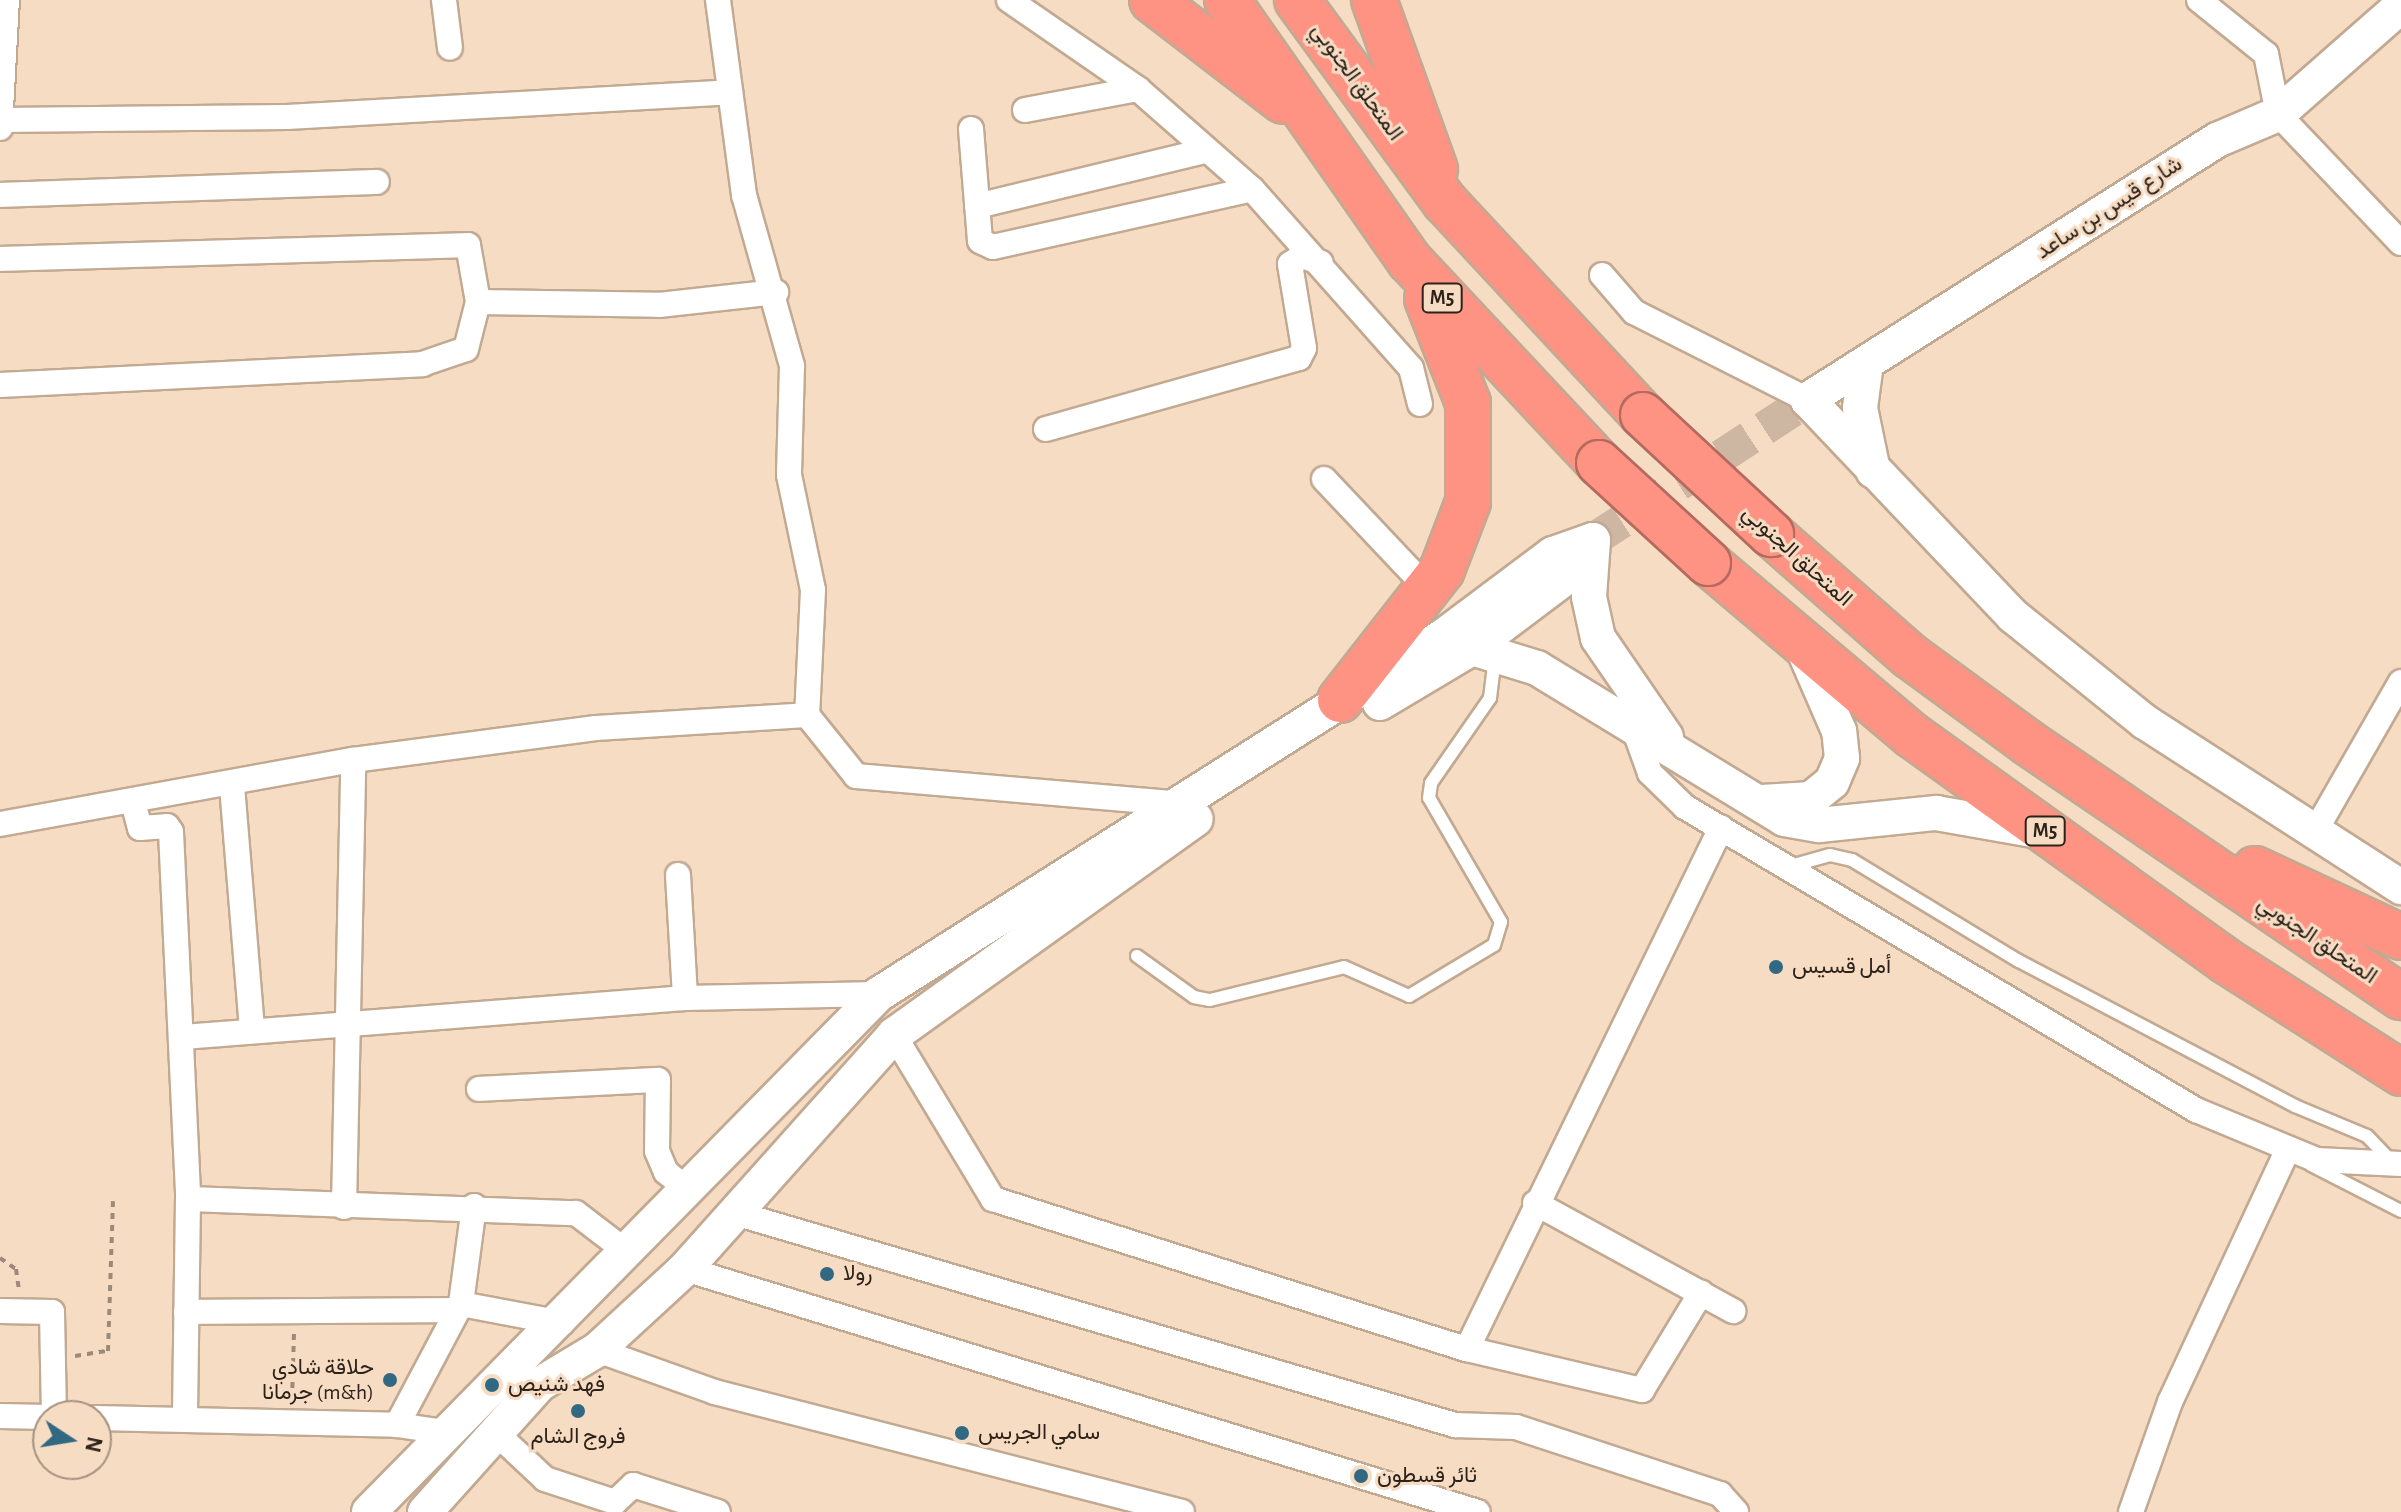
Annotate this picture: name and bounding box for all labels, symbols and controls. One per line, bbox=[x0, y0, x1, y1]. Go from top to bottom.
street label: المتحلق الجنوبي bbox=[1305, 18, 1409, 146]
street label: شارع قيس بن ساعد bbox=[2031, 151, 2187, 265]
road number: M5 bbox=[1420, 282, 1464, 314]
street label: المتحلق الجنوبي bbox=[1736, 500, 1858, 612]
road number: M5 bbox=[2023, 815, 2067, 847]
street label: المتحلق الجنوبي bbox=[2252, 890, 2382, 990]
place label: أمل قسيس bbox=[1792, 954, 1891, 980]
marker: أمل قسيس bbox=[1767, 958, 1785, 976]
place label: رولا bbox=[843, 1261, 872, 1287]
marker: رولا bbox=[818, 1265, 836, 1283]
place label: حلاقة شادي جرمانا (m&h) bbox=[262, 1354, 374, 1406]
marker: حلاقة شادي جرمانا (m&h) bbox=[381, 1371, 399, 1389]
place label: فهد شنيص bbox=[508, 1372, 605, 1398]
marker: فهد شنيص bbox=[483, 1376, 501, 1394]
north arrow bbox=[32, 1400, 112, 1480]
marker: فروج الشام bbox=[569, 1402, 587, 1420]
place label: سامي الجريس bbox=[978, 1420, 1100, 1446]
place label: فروج الشام bbox=[530, 1424, 626, 1450]
marker: سامي الجريس bbox=[953, 1424, 971, 1442]
text: N bbox=[81, 1435, 106, 1454]
place label: ثائر قسطون bbox=[1377, 1463, 1477, 1489]
marker: ثائر قسطون bbox=[1352, 1467, 1370, 1485]

